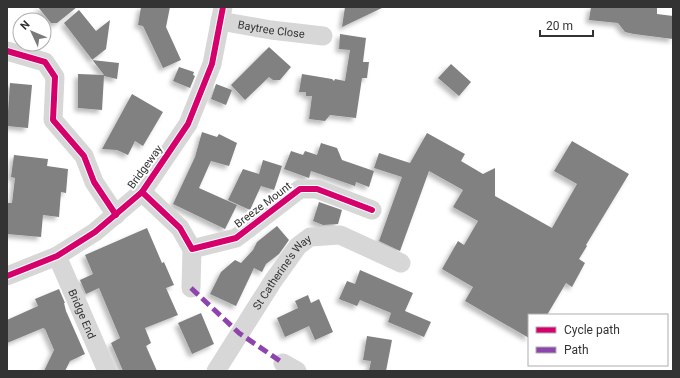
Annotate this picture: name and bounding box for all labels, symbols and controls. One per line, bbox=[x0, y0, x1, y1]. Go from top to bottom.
north arrow bbox=[12, 12, 52, 52]
scale bar bbox=[540, 12, 593, 38]
text: N bbox=[18, 18, 33, 33]
street label: Baytree Close bbox=[237, 18, 306, 40]
text: 20 m bbox=[546, 19, 573, 33]
street label: Bridgeway bbox=[125, 142, 166, 191]
street label: Breeze Mount bbox=[232, 179, 294, 231]
street label: St Catherine's Way bbox=[250, 232, 314, 312]
street label: Bridge End bbox=[66, 287, 99, 341]
legend bbox=[528, 314, 668, 366]
text: Cycle path bbox=[564, 323, 620, 337]
text: Path bbox=[564, 343, 589, 357]

